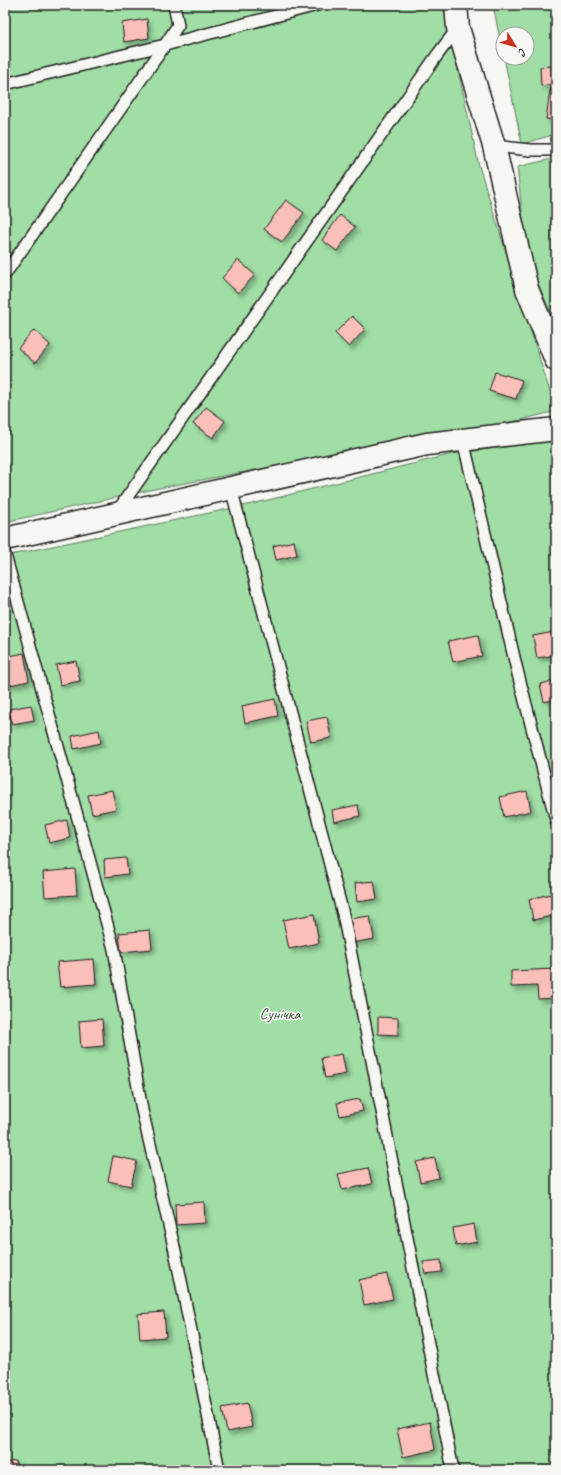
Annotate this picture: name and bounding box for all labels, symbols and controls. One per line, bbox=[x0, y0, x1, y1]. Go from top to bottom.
north arrow bbox=[495, 26, 535, 66]
text: С bbox=[515, 46, 530, 60]
park label: Сунічка bbox=[260, 1004, 301, 1024]

